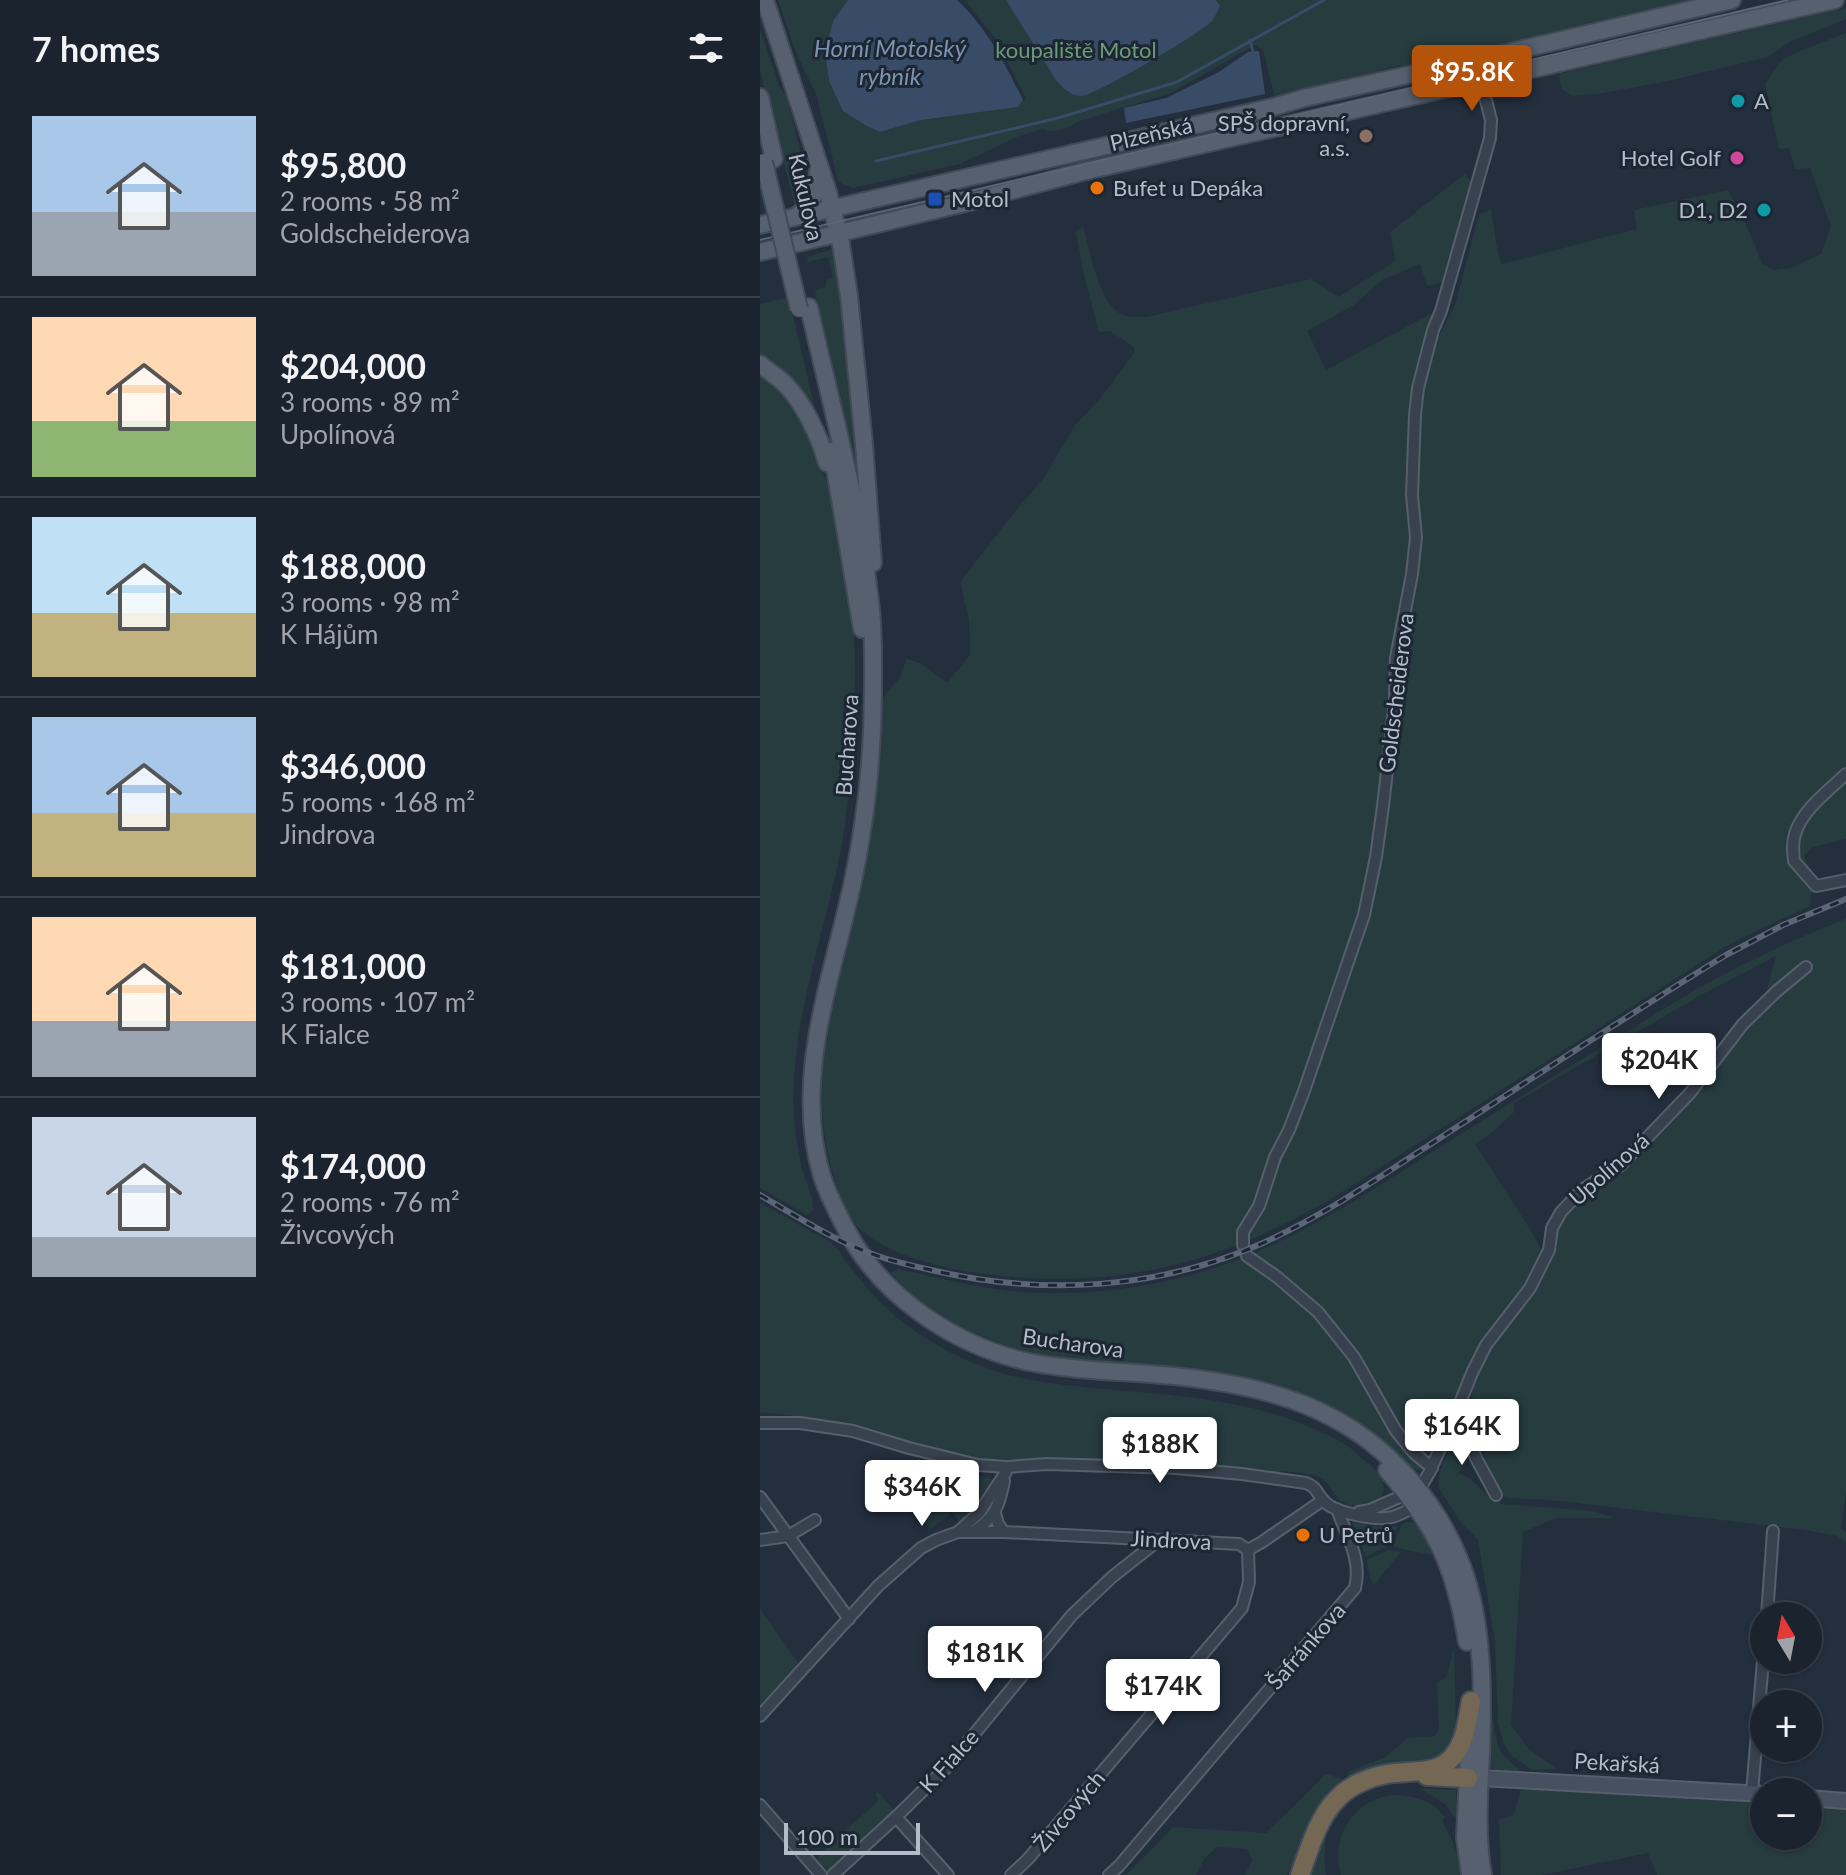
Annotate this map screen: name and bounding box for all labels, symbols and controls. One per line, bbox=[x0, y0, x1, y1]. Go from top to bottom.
icon: filters bbox=[684, 26, 728, 70]
text: 7 homes bbox=[32, 28, 160, 69]
water label: Horní Motolský rybník bbox=[814, 33, 967, 90]
park label: koupaliště Motol bbox=[995, 36, 1157, 63]
pin: $95.8K bbox=[1407, 45, 1537, 113]
text: $95.8K bbox=[1430, 55, 1514, 87]
place label: A bbox=[1754, 87, 1769, 114]
marker: A bbox=[1729, 92, 1747, 110]
place label: SPŠ dopravní, a.s. bbox=[1218, 109, 1350, 161]
street label: Plzeňská bbox=[1107, 111, 1195, 156]
marker: SPŠ dopravní, a.s. bbox=[1357, 127, 1375, 145]
text: $95,800 bbox=[280, 144, 406, 185]
place label: Hotel Golf bbox=[1621, 144, 1721, 171]
icon: home bbox=[96, 148, 192, 244]
marker: Hotel Golf bbox=[1728, 149, 1746, 167]
street label: Kukulova bbox=[783, 150, 830, 243]
place label: Bufet u Depáka bbox=[1113, 174, 1263, 201]
marker: Bufet u Depáka bbox=[1088, 179, 1106, 197]
text: 2 rooms · 58 m² bbox=[280, 185, 460, 217]
place label: Motol bbox=[951, 185, 1009, 212]
marker: Motol bbox=[926, 190, 944, 208]
place label: D1, D2 bbox=[1678, 196, 1748, 223]
marker: D1, D2 bbox=[1755, 201, 1773, 219]
text: Goldscheiderova bbox=[280, 217, 470, 249]
text: $204,000 bbox=[280, 345, 426, 386]
icon: home bbox=[96, 349, 192, 445]
text: 3 rooms · 89 m² bbox=[280, 386, 460, 418]
text: Upolínová bbox=[280, 418, 395, 450]
text: $188,000 bbox=[280, 545, 426, 586]
icon: home bbox=[96, 549, 192, 645]
text: 3 rooms · 98 m² bbox=[280, 586, 460, 618]
street label: Goldscheiderova bbox=[1372, 611, 1419, 774]
text: K Hájům bbox=[280, 618, 378, 650]
street label: Bucharova bbox=[829, 693, 864, 797]
text: $346,000 bbox=[280, 745, 426, 786]
icon: home bbox=[96, 749, 192, 845]
text: 5 rooms · 168 m² bbox=[280, 786, 475, 818]
text: Jindrova bbox=[280, 818, 375, 850]
text: $181,000 bbox=[280, 945, 426, 986]
icon: home bbox=[96, 949, 192, 1045]
text: 3 rooms · 107 m² bbox=[280, 986, 475, 1018]
text: K Fialce bbox=[280, 1018, 370, 1050]
pin: $204K bbox=[1603, 1033, 1715, 1101]
text: $204K bbox=[1620, 1043, 1698, 1075]
street label: Upolínová bbox=[1563, 1126, 1654, 1211]
text: $174,000 bbox=[280, 1145, 426, 1186]
icon: home bbox=[96, 1149, 192, 1245]
text: 2 rooms · 76 m² bbox=[280, 1186, 460, 1218]
text: Živcových bbox=[280, 1218, 395, 1250]
street label: Bucharova bbox=[1021, 1322, 1125, 1363]
pin: $164K bbox=[1406, 1399, 1518, 1467]
text: $164K bbox=[1423, 1409, 1501, 1441]
pin: $188K bbox=[1104, 1417, 1216, 1485]
text: $188K bbox=[1121, 1427, 1199, 1459]
pin: $346K bbox=[866, 1460, 978, 1528]
text: $346K bbox=[883, 1470, 961, 1502]
place label: U Petrů bbox=[1319, 1521, 1393, 1548]
street label: Jindrova bbox=[1130, 1524, 1212, 1555]
marker: U Petrů bbox=[1294, 1526, 1312, 1544]
street label: Šafránkova bbox=[1261, 1597, 1351, 1695]
north arrow bbox=[1750, 1602, 1822, 1674]
map controls bbox=[1750, 1602, 1822, 1850]
pin: $181K bbox=[929, 1626, 1041, 1694]
text: $181K bbox=[946, 1636, 1024, 1668]
pin: $174K bbox=[1107, 1659, 1219, 1727]
text: $174K bbox=[1124, 1669, 1202, 1701]
button: + bbox=[1750, 1690, 1822, 1762]
street label: K Fialce bbox=[913, 1723, 984, 1798]
street label: Pekařská bbox=[1573, 1747, 1661, 1778]
street label: Živcových bbox=[1027, 1765, 1110, 1857]
button: − bbox=[1750, 1778, 1822, 1850]
scale bar bbox=[784, 1819, 920, 1855]
text: 100 m bbox=[796, 1823, 858, 1850]

